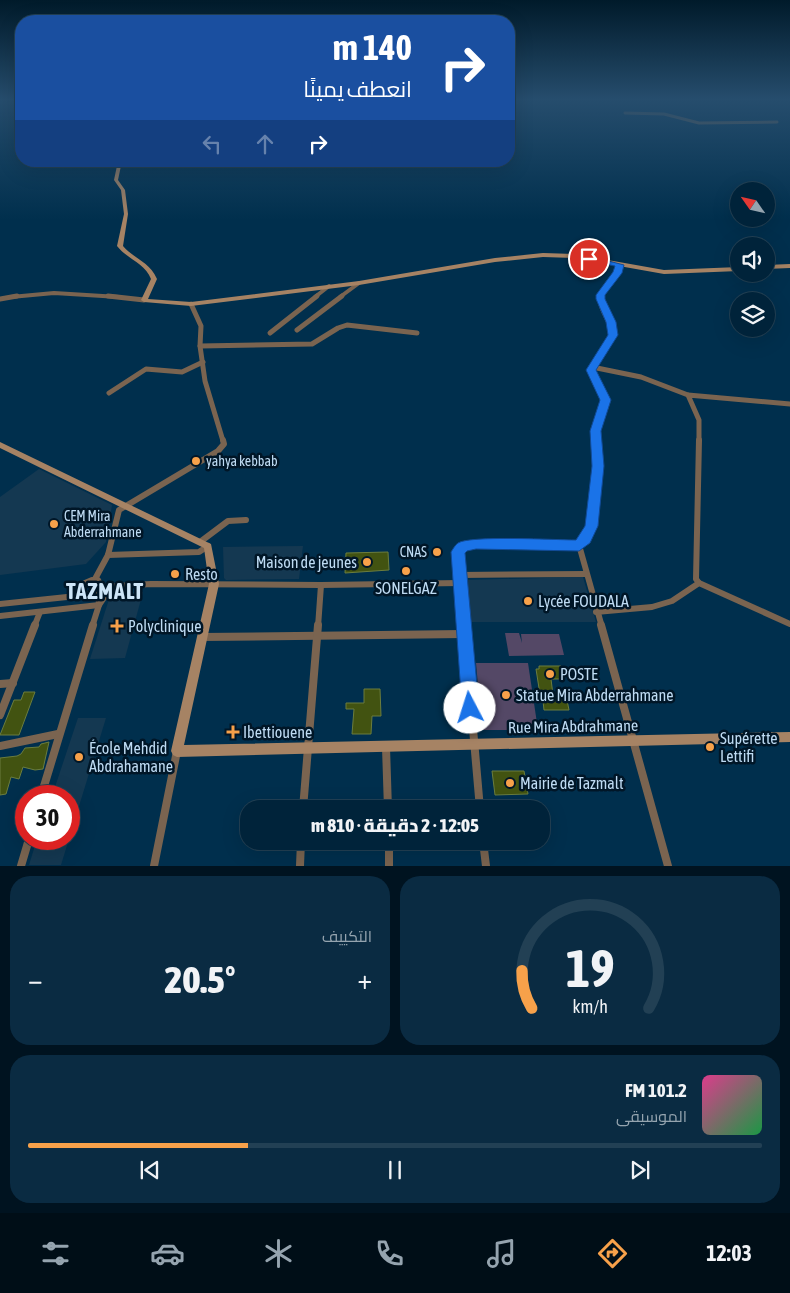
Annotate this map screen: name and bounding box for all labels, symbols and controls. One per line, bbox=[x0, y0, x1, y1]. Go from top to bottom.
text: 140 m bbox=[333, 27, 412, 67]
icon: right bbox=[430, 35, 495, 100]
text: انعطف يمينًا bbox=[303, 76, 412, 102]
icon: left bbox=[198, 130, 226, 158]
icon: ahead bbox=[251, 130, 279, 158]
icon: right bbox=[304, 130, 332, 158]
north arrow bbox=[730, 182, 775, 228]
map controls bbox=[730, 182, 775, 337]
button: sound bbox=[730, 237, 775, 282]
pin bbox=[568, 238, 610, 280]
icon: arrive bbox=[575, 245, 603, 273]
button: layers bbox=[730, 292, 775, 337]
place label: yahya kebbab bbox=[206, 453, 278, 469]
marker: yahya kebbab bbox=[190, 455, 202, 467]
place label: CEM Mira Abderrahmane bbox=[64, 508, 142, 540]
marker: CEM Mira Abderrahmane bbox=[48, 518, 60, 530]
place label: CNAS bbox=[400, 544, 427, 560]
marker: CNAS bbox=[431, 546, 443, 558]
place label: Maison de jeunes bbox=[256, 553, 357, 572]
marker: Maison de jeunes bbox=[361, 556, 373, 568]
place label: Resto bbox=[185, 565, 218, 583]
marker: SONELGAZ bbox=[400, 565, 412, 577]
marker: Resto bbox=[169, 568, 181, 580]
district label: TAZMALT bbox=[66, 578, 144, 604]
place label: SONELGAZ bbox=[375, 579, 437, 597]
place label: Lycée FOUDALA bbox=[538, 592, 629, 611]
marker: Lycée FOUDALA bbox=[522, 595, 534, 607]
place label: Polyclinique bbox=[128, 617, 202, 636]
marker: Polyclinique bbox=[110, 619, 124, 633]
place label: POSTE bbox=[560, 665, 598, 683]
marker: POSTE bbox=[544, 668, 556, 680]
position arrow bbox=[443, 681, 495, 733]
place label: Statue Mira Abderrahmane bbox=[516, 686, 674, 704]
marker: Statue Mira Abderrahmane bbox=[500, 689, 512, 701]
street label: Rue Mira Abdrahmane bbox=[508, 716, 638, 736]
place label: Ibettiouene bbox=[243, 723, 312, 741]
marker: Ibettiouene bbox=[227, 726, 239, 738]
place label: Supérette Lettifi bbox=[720, 729, 778, 765]
place label: École Mehdid Abdrahamane bbox=[89, 739, 173, 775]
marker: Supérette Lettifi bbox=[704, 741, 716, 753]
marker: École Mehdid Abdrahamane bbox=[73, 751, 85, 763]
place label: Mairie de Tazmalt bbox=[520, 774, 624, 792]
marker: Mairie de Tazmalt bbox=[504, 777, 516, 789]
speed limit sign: 30 bbox=[15, 785, 80, 850]
text: 12:05 · 2 دقيقة · 810 m bbox=[311, 814, 479, 836]
text: التكييف bbox=[322, 927, 372, 945]
text: 19 bbox=[566, 938, 614, 998]
text: 20.5° bbox=[165, 958, 235, 1001]
text: − bbox=[28, 963, 43, 995]
text: + bbox=[357, 963, 372, 995]
text: km/h bbox=[572, 996, 608, 1017]
text: 101.2 FM bbox=[625, 1079, 687, 1101]
text: الموسيقى bbox=[616, 1107, 687, 1125]
icon: previous bbox=[136, 1156, 164, 1184]
icon: pause bbox=[381, 1156, 409, 1184]
icon: next bbox=[626, 1156, 654, 1184]
icon: filters bbox=[38, 1236, 73, 1271]
icon: car bbox=[150, 1236, 185, 1271]
icon: climate bbox=[261, 1236, 296, 1271]
icon: phone bbox=[372, 1236, 407, 1271]
icon: music bbox=[484, 1236, 519, 1271]
icon: directions bbox=[595, 1236, 630, 1271]
text: 12:03 bbox=[706, 1240, 752, 1266]

